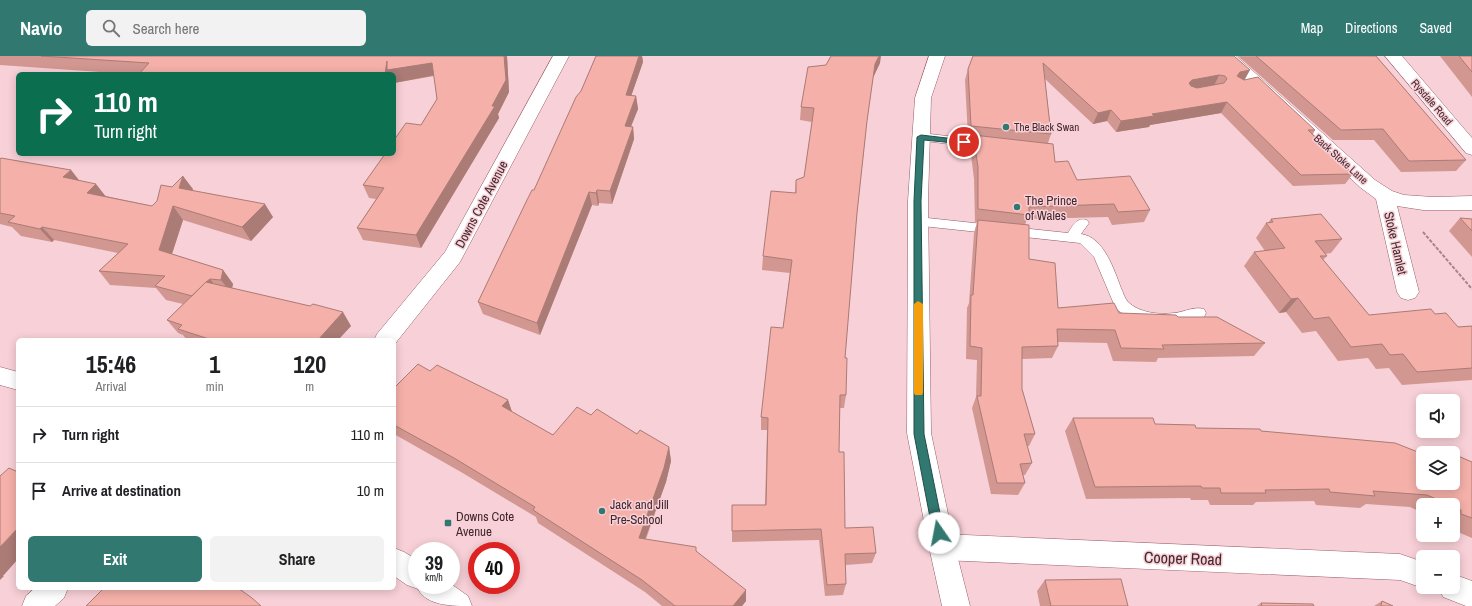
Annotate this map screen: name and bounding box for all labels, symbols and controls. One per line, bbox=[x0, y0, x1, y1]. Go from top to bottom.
search box bbox=[86, 10, 366, 46]
text: Navio bbox=[20, 15, 62, 41]
icon: search bbox=[100, 17, 122, 39]
text: Search here bbox=[132, 18, 199, 39]
text: Map bbox=[1301, 19, 1323, 37]
text: Directions bbox=[1345, 19, 1397, 37]
text: Saved bbox=[1419, 19, 1452, 37]
street label: Rysdale Road bbox=[1408, 76, 1456, 128]
text: 110 m bbox=[94, 83, 158, 121]
icon: right bbox=[28, 88, 80, 140]
text: Turn right bbox=[94, 119, 157, 144]
place label: The Black Swan bbox=[1014, 120, 1079, 134]
marker: The Black Swan bbox=[1001, 122, 1011, 132]
pin bbox=[947, 125, 981, 159]
icon: arrive bbox=[953, 131, 975, 153]
street label: Back Stoke Lane bbox=[1311, 131, 1371, 187]
street label: Downs Cote Avenue bbox=[451, 158, 512, 251]
place label: The Prince of Wales bbox=[1025, 192, 1077, 224]
marker: The Prince of Wales bbox=[1012, 202, 1022, 212]
street label: Stoke Hamlet bbox=[1380, 210, 1411, 276]
text: 15:46 bbox=[86, 348, 136, 380]
text: 1 bbox=[209, 348, 220, 380]
text: 120 bbox=[293, 348, 326, 380]
text: Arrival bbox=[96, 378, 126, 395]
text: min bbox=[206, 378, 224, 395]
text: m bbox=[305, 378, 314, 395]
map controls bbox=[1416, 394, 1460, 594]
button: sound bbox=[1416, 394, 1460, 438]
icon: right bbox=[28, 424, 50, 446]
text: Turn right bbox=[62, 424, 119, 445]
text: 110 m bbox=[351, 424, 384, 445]
button: layers bbox=[1416, 446, 1460, 490]
icon: arrive bbox=[28, 480, 50, 502]
text: Arrive at destination bbox=[62, 480, 181, 501]
text: 10 m bbox=[357, 480, 384, 501]
place label: Jack and Jill Pre-School bbox=[610, 496, 669, 528]
button: + bbox=[1416, 498, 1460, 542]
marker: Jack and Jill Pre-School bbox=[597, 506, 607, 516]
place label: Downs Cote Avenue bbox=[455, 508, 514, 540]
position arrow bbox=[918, 512, 960, 554]
marker: Downs Cote Avenue bbox=[443, 518, 453, 528]
button: Exit bbox=[28, 536, 202, 582]
button: Share bbox=[210, 536, 384, 582]
speed limit sign: 40 bbox=[468, 542, 520, 594]
street label: Cooper Road bbox=[1144, 546, 1222, 570]
text: 39 bbox=[425, 549, 443, 576]
button: − bbox=[1416, 550, 1460, 594]
text: km/h bbox=[425, 571, 443, 584]

